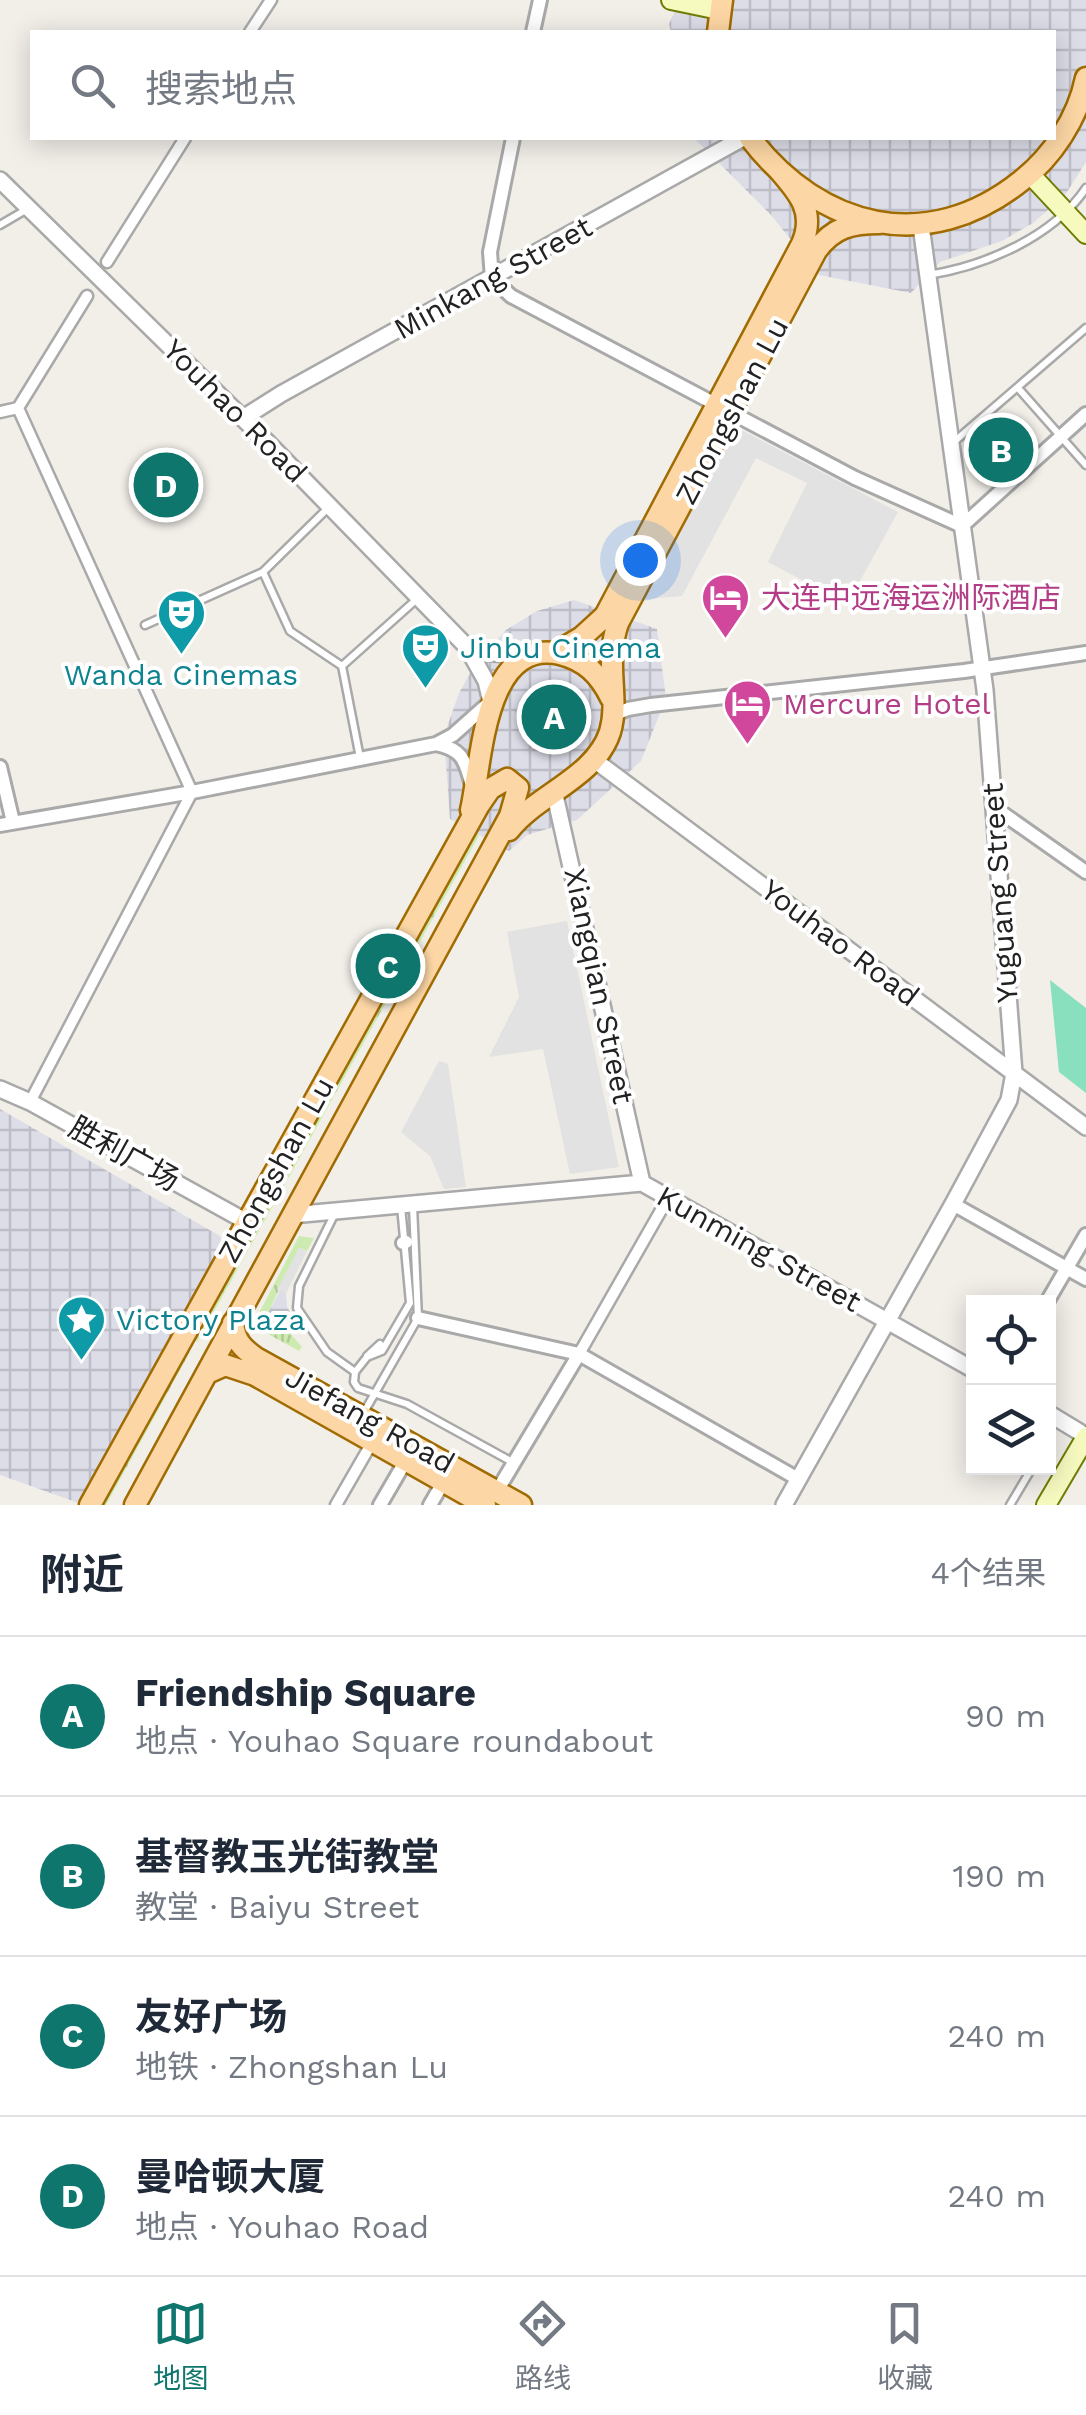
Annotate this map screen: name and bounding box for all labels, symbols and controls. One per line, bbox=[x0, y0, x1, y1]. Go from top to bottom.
search box bbox=[30, 30, 1056, 140]
icon: search bbox=[65, 58, 120, 113]
text: 搜索地点 bbox=[145, 67, 297, 111]
street label: Minkang Street bbox=[388, 208, 598, 346]
street label: Zhongshan Lu bbox=[668, 311, 795, 510]
street label: Youhao Road bbox=[156, 332, 314, 490]
pin: B bbox=[968, 412, 1034, 488]
pin: D bbox=[134, 448, 198, 522]
your location bbox=[615, 535, 666, 586]
hotel icon: 大连中远海运洲际酒店 bbox=[700, 572, 752, 640]
place label: 大连中远海运洲际酒店 bbox=[761, 580, 1061, 615]
theatre icon: Wanda Cinemas bbox=[155, 588, 207, 656]
theatre icon: Jinbu Cinema bbox=[399, 622, 451, 690]
place label: Jinbu Cinema bbox=[460, 630, 661, 665]
place label: Wanda Cinemas bbox=[64, 657, 298, 692]
hotel icon: Mercure Hotel bbox=[722, 678, 774, 746]
pin: A bbox=[522, 680, 586, 754]
place label: Mercure Hotel bbox=[783, 686, 991, 721]
street label: Yuguang Street bbox=[974, 781, 1025, 1004]
street label: Xiangqian Street bbox=[557, 865, 642, 1108]
street label: Youhao Road bbox=[754, 872, 926, 1013]
pin: C bbox=[356, 928, 420, 1004]
street label: Zhongshan Lu bbox=[210, 1071, 341, 1268]
street label: 胜利广场 bbox=[63, 1109, 185, 1198]
street label: Kunming Street bbox=[651, 1178, 868, 1319]
place icon: Victory Plaza bbox=[55, 1294, 107, 1362]
map controls bbox=[966, 1295, 1056, 1475]
button: locate bbox=[966, 1295, 1056, 1385]
place label: Victory Plaza bbox=[116, 1302, 305, 1337]
street label: Jiefang Road bbox=[280, 1359, 461, 1480]
button: layers bbox=[966, 1385, 1056, 1475]
text: 附近 bbox=[40, 1550, 124, 1599]
text: 4个结果 bbox=[930, 1554, 1046, 1592]
text: Friendship Square bbox=[135, 1671, 476, 1715]
text: A bbox=[62, 1697, 83, 1735]
text: 90 m bbox=[965, 1697, 1046, 1735]
text: 地点 · Youhao Square roundabout bbox=[135, 1722, 653, 1760]
text: 基督教玉光街教堂 bbox=[135, 1835, 439, 1879]
text: B bbox=[62, 1857, 83, 1895]
text: 190 m bbox=[952, 1857, 1046, 1895]
text: 教堂 · Baiyu Street bbox=[135, 1888, 419, 1926]
text: 友好广场 bbox=[135, 1995, 287, 2039]
text: C bbox=[62, 2017, 83, 2055]
text: 240 m bbox=[947, 2017, 1046, 2055]
text: 地铁 · Zhongshan Lu bbox=[135, 2048, 448, 2086]
text: 曼哈顿大厦 bbox=[135, 2155, 325, 2199]
text: D bbox=[61, 2177, 84, 2215]
text: 240 m bbox=[947, 2177, 1046, 2215]
text: 地点 · Youhao Road bbox=[135, 2208, 429, 2246]
tab: 地图 bbox=[153, 2296, 209, 2396]
tab: 路线 bbox=[515, 2296, 571, 2396]
tab: 收藏 bbox=[877, 2296, 933, 2396]

